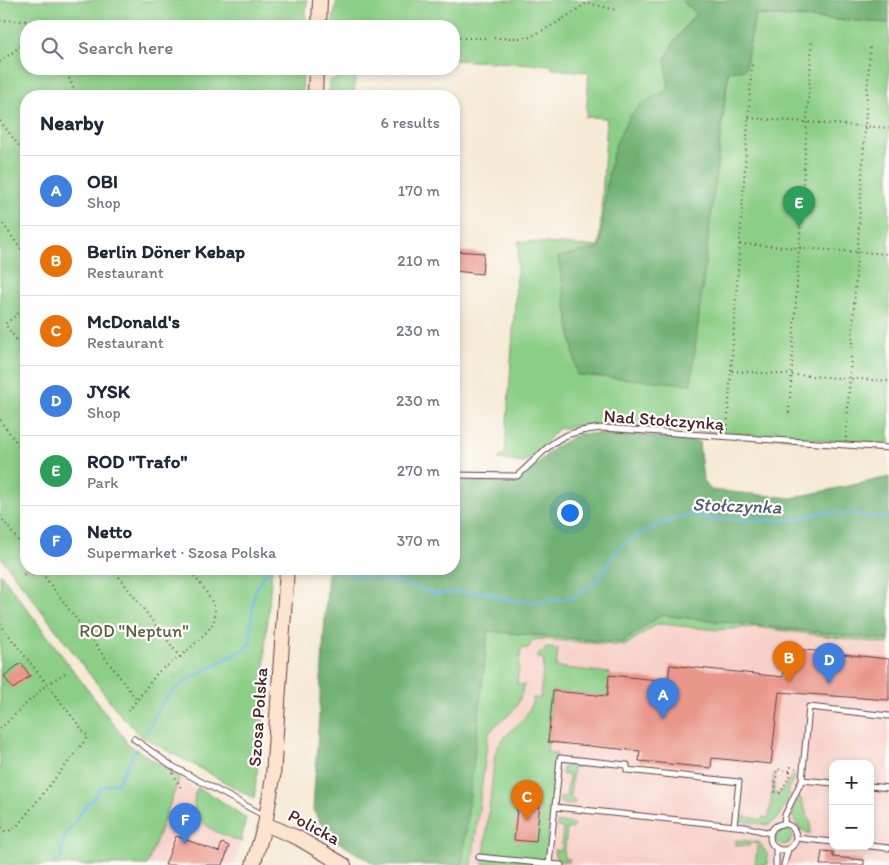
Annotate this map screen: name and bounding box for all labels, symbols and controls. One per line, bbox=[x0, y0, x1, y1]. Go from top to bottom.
search box bbox=[20, 20, 460, 75]
icon: search bbox=[38, 34, 66, 62]
text: Search here bbox=[78, 36, 173, 59]
text: Nearby bbox=[40, 110, 104, 135]
text: 6 results bbox=[380, 113, 440, 132]
text: OBI bbox=[87, 170, 118, 193]
text: A bbox=[51, 181, 61, 200]
text: 170 m bbox=[398, 181, 440, 200]
pin: E bbox=[783, 186, 815, 227]
text: Shop bbox=[87, 193, 121, 212]
text: Berlin Döner Kebap bbox=[87, 240, 245, 263]
text: B bbox=[51, 251, 61, 270]
text: 210 m bbox=[397, 251, 440, 270]
text: Restaurant bbox=[87, 263, 164, 282]
text: McDonald's bbox=[87, 310, 180, 333]
text: C bbox=[51, 321, 61, 340]
text: 230 m bbox=[396, 321, 440, 340]
text: Restaurant bbox=[87, 333, 164, 352]
text: JYSK bbox=[87, 380, 130, 403]
text: D bbox=[51, 391, 61, 410]
text: 230 m bbox=[396, 391, 440, 410]
text: Shop bbox=[87, 403, 121, 422]
street label: Nad Stołczynką bbox=[603, 405, 726, 435]
text: ROD "Trafo" bbox=[87, 450, 187, 473]
text: E bbox=[52, 461, 60, 480]
text: 270 m bbox=[397, 461, 440, 480]
text: Park bbox=[87, 473, 118, 492]
water label: Stołczynka bbox=[692, 492, 782, 519]
your location bbox=[557, 500, 583, 526]
text: Netto bbox=[87, 520, 132, 543]
text: F bbox=[52, 531, 60, 550]
text: 370 m bbox=[396, 531, 440, 550]
text: Supermarket · Szosa Polska bbox=[87, 543, 276, 562]
park label: ROD "Neptun" bbox=[79, 620, 189, 642]
pin: B bbox=[773, 641, 805, 682]
pin: D bbox=[813, 643, 845, 684]
street label: Szosa Polska bbox=[244, 666, 272, 767]
pin: A bbox=[647, 678, 679, 719]
map controls bbox=[829, 760, 874, 850]
button: + bbox=[829, 760, 874, 805]
pin: C bbox=[511, 780, 543, 821]
pin: F bbox=[169, 803, 201, 844]
street label: Policka bbox=[284, 804, 344, 850]
button: − bbox=[829, 805, 874, 850]

